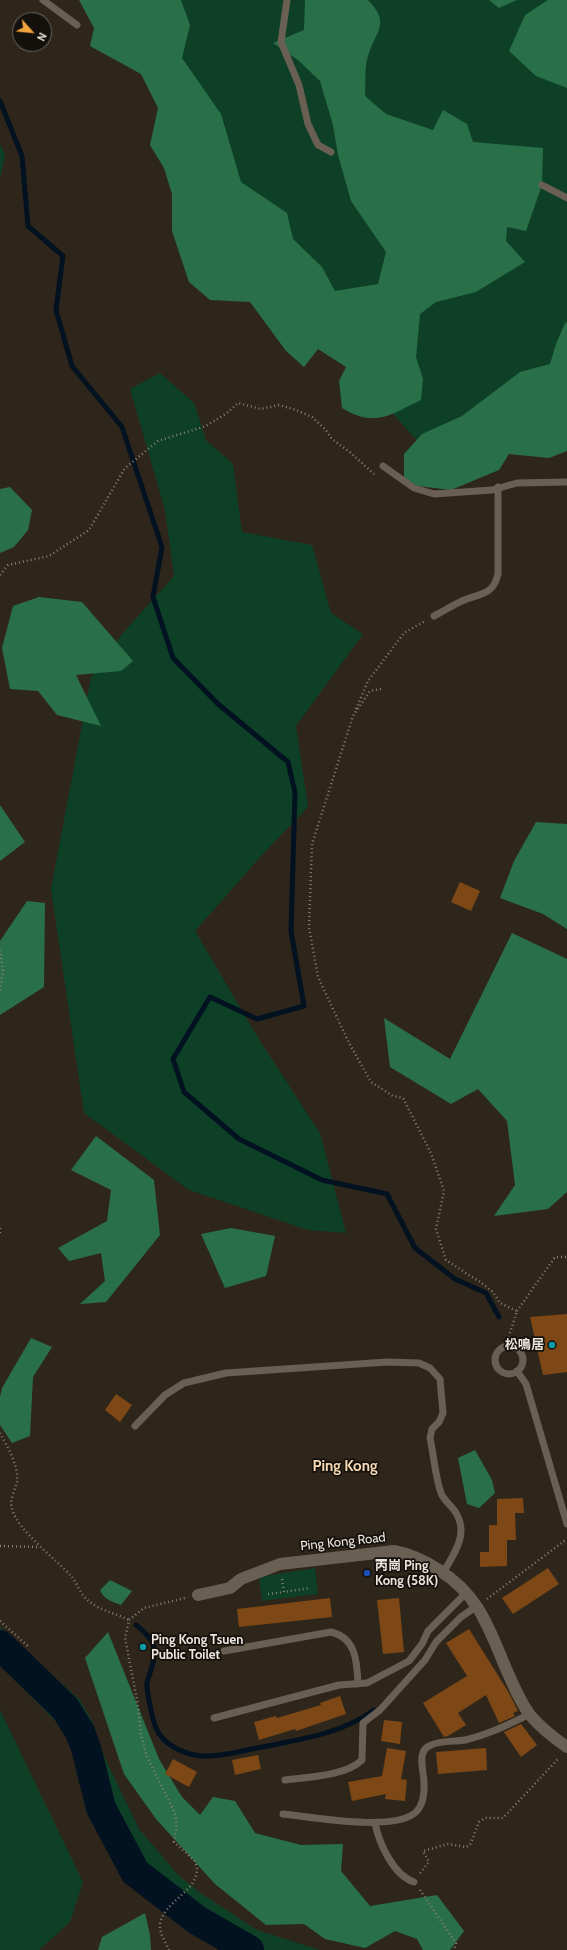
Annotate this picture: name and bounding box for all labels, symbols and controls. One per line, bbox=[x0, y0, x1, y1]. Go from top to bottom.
north arrow bbox=[12, 12, 52, 52]
text: N bbox=[34, 30, 50, 44]
place label: 松鳴居 bbox=[505, 1337, 544, 1353]
marker: 松鳴居 bbox=[547, 1340, 557, 1350]
district label: Ping Kong bbox=[313, 1458, 377, 1476]
street label: Ping Kong Road bbox=[300, 1530, 386, 1554]
place label: 丙崗 Ping Kong (58K) bbox=[375, 1558, 438, 1589]
marker: 丙崗 Ping Kong (58K) bbox=[362, 1568, 372, 1578]
place label: Ping Kong Tsuen Public Toilet bbox=[151, 1632, 243, 1663]
marker: Ping Kong Tsuen Public Toilet bbox=[138, 1642, 148, 1652]

